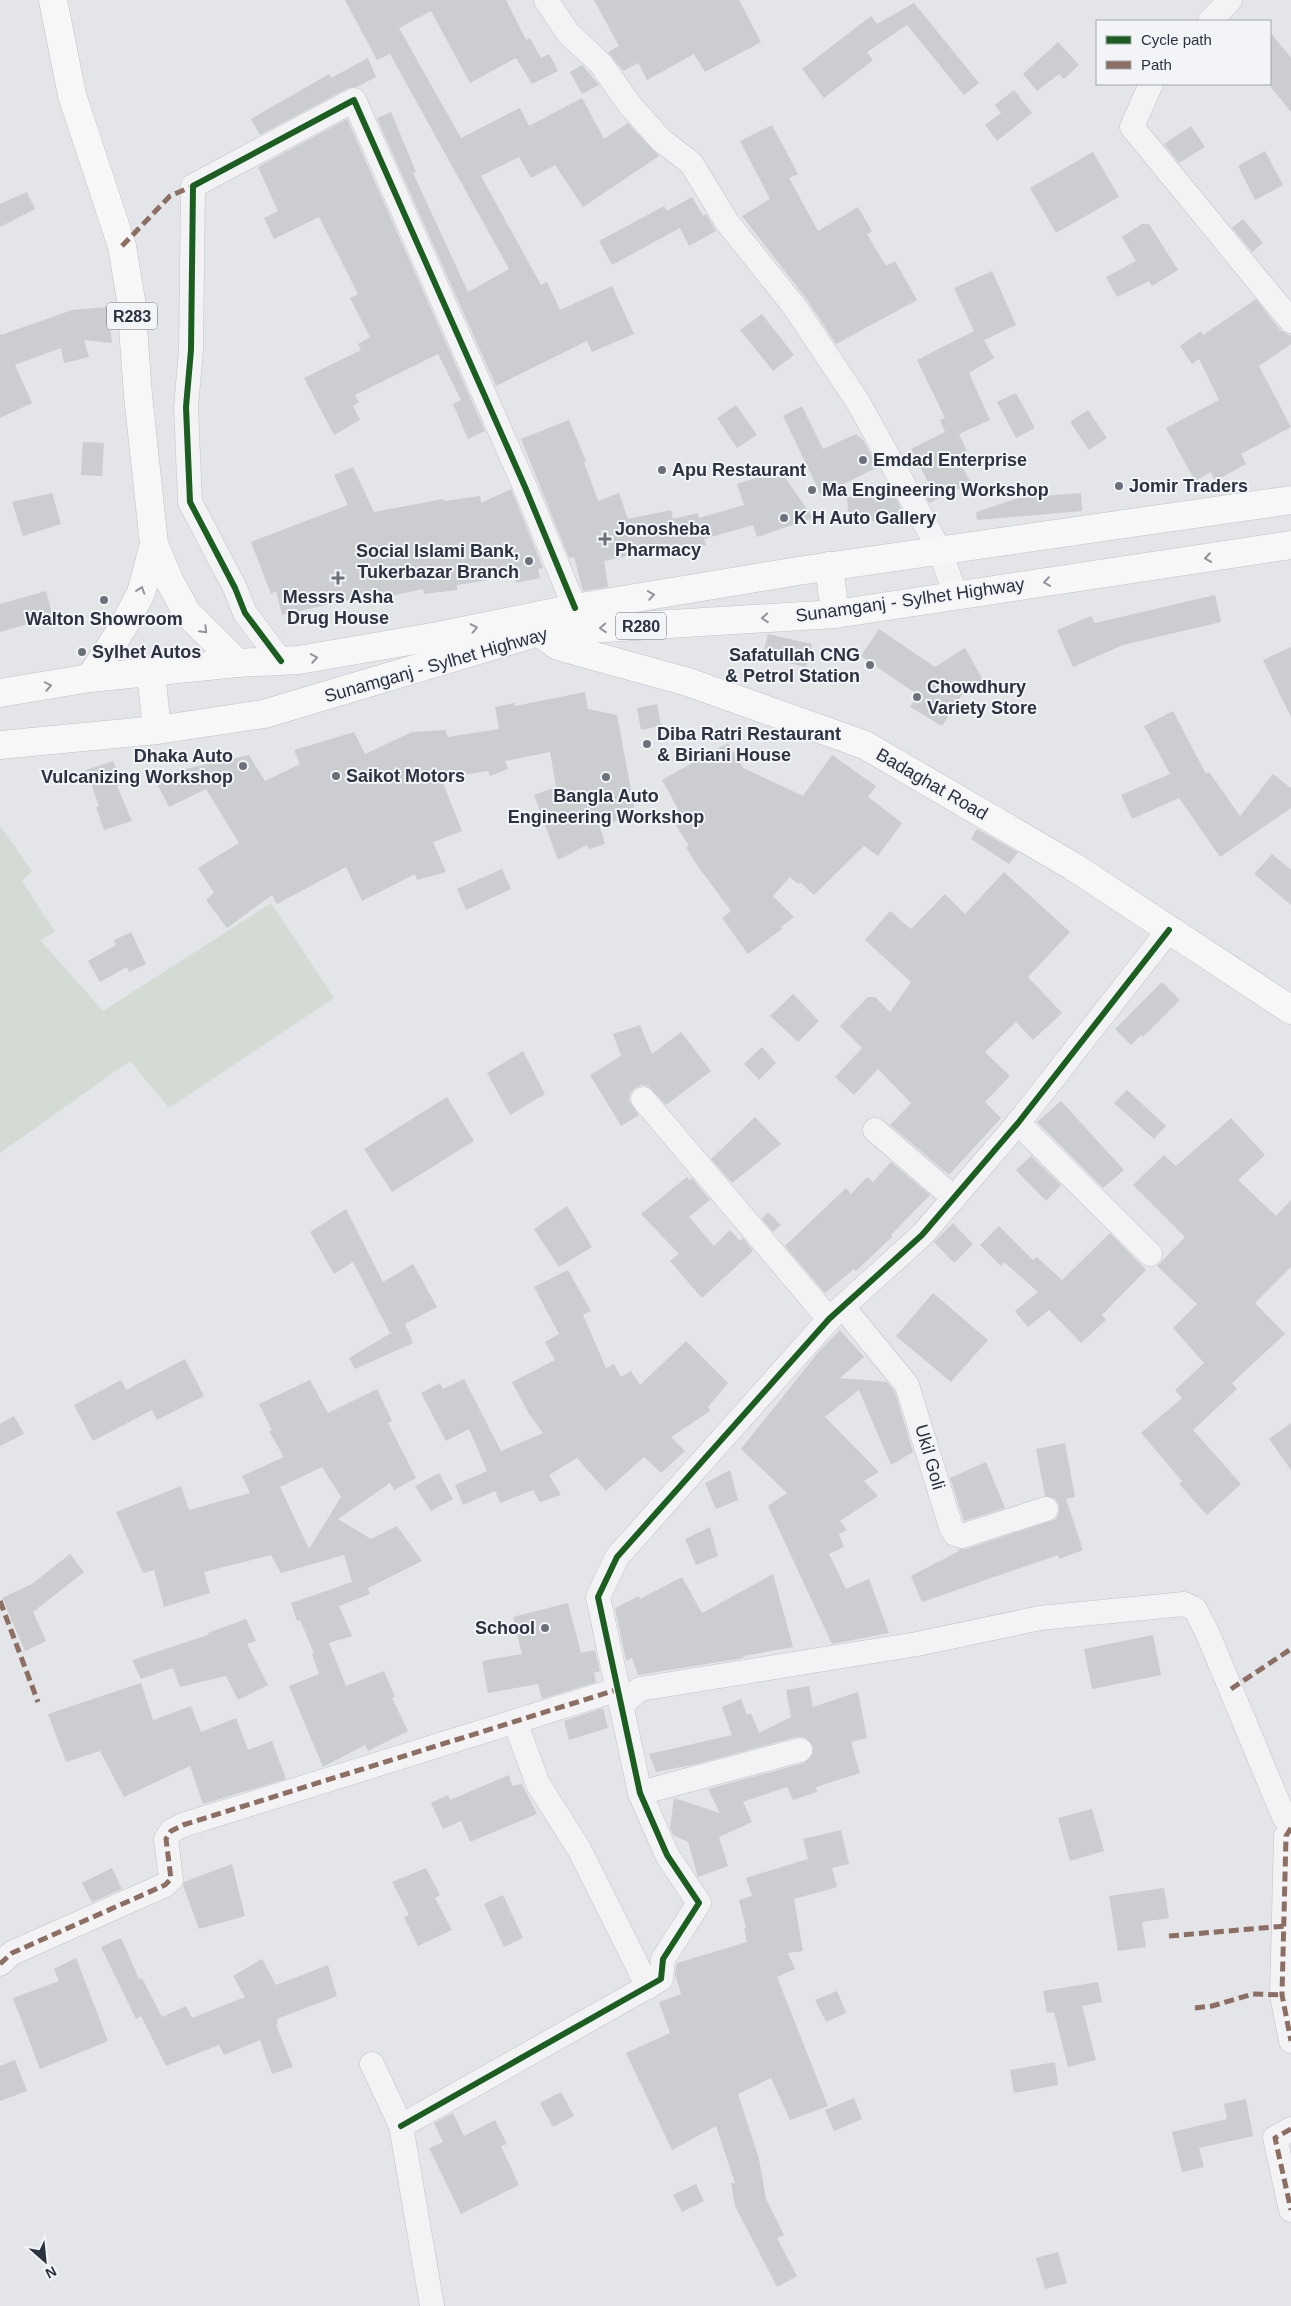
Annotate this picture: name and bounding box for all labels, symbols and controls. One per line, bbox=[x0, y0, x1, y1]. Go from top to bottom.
legend bbox=[1096, 20, 1271, 85]
text: Cycle path bbox=[1141, 31, 1212, 48]
text: Path bbox=[1141, 56, 1172, 73]
road number: R283 bbox=[107, 302, 157, 330]
place label: Emdad Enterprise bbox=[873, 450, 1027, 470]
marker: Emdad Enterprise bbox=[857, 454, 869, 466]
place label: Apu Restaurant bbox=[672, 460, 806, 480]
marker: Apu Restaurant bbox=[656, 464, 668, 476]
place label: Jomir Traders bbox=[1129, 476, 1248, 496]
place label: Ma Engineering Workshop bbox=[822, 480, 1049, 500]
marker: Jomir Traders bbox=[1113, 480, 1125, 492]
marker: Ma Engineering Workshop bbox=[806, 484, 818, 496]
place label: K H Auto Gallery bbox=[794, 508, 936, 528]
marker: K H Auto Gallery bbox=[778, 512, 790, 524]
place label: Jonosheba Pharmacy bbox=[615, 519, 711, 560]
marker: Jonosheba Pharmacy bbox=[599, 533, 611, 545]
place label: Social Islami Bank, Tukerbazar Branch bbox=[356, 541, 519, 582]
one-way arrow bbox=[1204, 552, 1213, 562]
marker: Social Islami Bank, Tukerbazar Branch bbox=[523, 555, 535, 567]
marker: Messrs Asha Drug House bbox=[332, 572, 344, 584]
street label: Sunamganj - Sylhet Highway bbox=[794, 574, 1026, 626]
one-way arrow bbox=[1043, 576, 1052, 586]
one-way arrow bbox=[135, 586, 145, 595]
place label: Messrs Asha Drug House bbox=[283, 587, 394, 628]
one-way arrow bbox=[647, 590, 655, 601]
marker: Walton Showroom bbox=[98, 594, 110, 606]
place label: Walton Showroom bbox=[25, 609, 183, 629]
road number: R280 bbox=[616, 612, 666, 640]
one-way arrow bbox=[761, 612, 769, 623]
one-way arrow bbox=[599, 623, 607, 634]
one-way arrow bbox=[199, 624, 208, 633]
street label: Sunamganj - Sylhet Highway bbox=[322, 624, 550, 706]
one-way arrow bbox=[469, 624, 478, 634]
place label: Sylhet Autos bbox=[92, 642, 201, 662]
place label: Safatullah CNG & Petrol Station bbox=[725, 645, 860, 686]
marker: Sylhet Autos bbox=[76, 646, 88, 658]
one-way arrow bbox=[310, 653, 318, 663]
marker: Safatullah CNG & Petrol Station bbox=[864, 659, 876, 671]
place label: Chowdhury Variety Store bbox=[927, 677, 1037, 718]
one-way arrow bbox=[44, 681, 53, 691]
marker: Chowdhury Variety Store bbox=[911, 691, 923, 703]
place label: Diba Ratri Restaurant & Biriani House bbox=[657, 724, 841, 765]
marker: Diba Ratri Restaurant & Biriani House bbox=[641, 738, 653, 750]
street label: Badaghat Road bbox=[873, 744, 991, 824]
place label: Dhaka Auto Vulcanizing Workshop bbox=[41, 746, 233, 787]
marker: Dhaka Auto Vulcanizing Workshop bbox=[237, 760, 249, 772]
place label: Saikot Motors bbox=[346, 766, 465, 786]
marker: Saikot Motors bbox=[330, 770, 342, 782]
marker: Bangla Auto Engineering Workshop bbox=[600, 771, 612, 783]
place label: Bangla Auto Engineering Workshop bbox=[508, 786, 704, 827]
street label: Ukil Goli bbox=[911, 1422, 949, 1492]
place label: School bbox=[475, 1618, 535, 1638]
marker: School bbox=[539, 1622, 551, 1634]
north arrow bbox=[20, 2236, 70, 2286]
text: N bbox=[43, 2263, 59, 2282]

